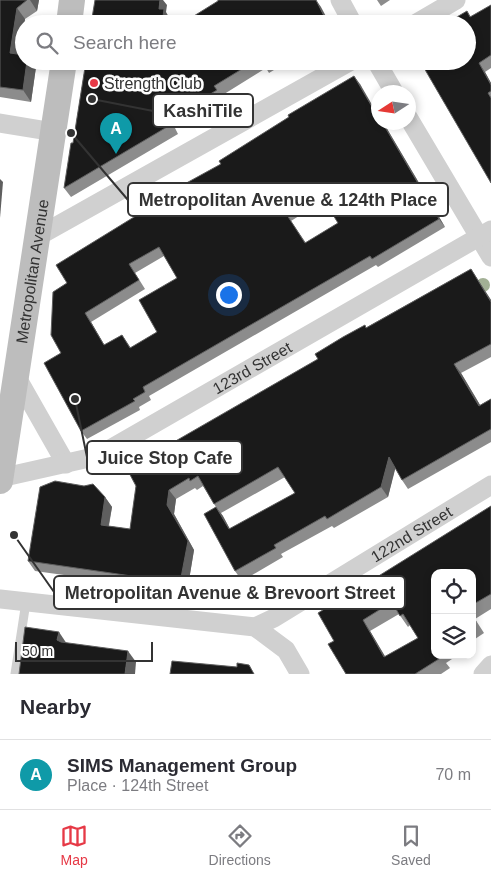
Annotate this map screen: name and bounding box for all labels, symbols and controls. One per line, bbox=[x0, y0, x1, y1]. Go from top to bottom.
search box bbox=[15, 15, 476, 70]
icon: search bbox=[33, 29, 61, 57]
text: Search here bbox=[73, 32, 177, 53]
place label: Strength Club bbox=[104, 75, 202, 92]
marker: Strength Club bbox=[88, 77, 100, 89]
north arrow bbox=[371, 85, 416, 130]
callout: KashiTile bbox=[153, 94, 253, 127]
text: KashiTile bbox=[163, 101, 243, 121]
pin: A bbox=[100, 113, 132, 154]
callout: Metropolitan Avenue & 124th Place bbox=[128, 183, 448, 216]
text: Metropolitan Avenue & 124th Place bbox=[139, 190, 437, 210]
street label: Metropolitan Avenue bbox=[13, 198, 52, 345]
your location bbox=[216, 282, 242, 308]
street label: 123rd Street bbox=[210, 338, 295, 397]
callout: Juice Stop Cafe bbox=[87, 441, 242, 474]
text: Juice Stop Cafe bbox=[97, 448, 233, 468]
street label: 122nd Street bbox=[368, 503, 456, 566]
map controls bbox=[431, 569, 476, 659]
button: locate bbox=[431, 569, 476, 614]
callout: Metropolitan Avenue & Brevoort Street bbox=[54, 576, 405, 609]
text: Metropolitan Avenue & Brevoort Street bbox=[65, 583, 395, 603]
button: layers bbox=[431, 614, 476, 659]
scale bar bbox=[15, 639, 152, 662]
text: 50 m bbox=[22, 643, 53, 659]
text: Nearby bbox=[20, 695, 91, 718]
text: SIMS Management Group bbox=[67, 755, 297, 776]
text: A bbox=[30, 766, 42, 783]
text: 70 m bbox=[435, 766, 471, 783]
text: Place · 124th Street bbox=[67, 777, 208, 794]
tab: Map bbox=[60, 822, 88, 868]
tab: Directions bbox=[209, 822, 271, 868]
tab: Saved bbox=[391, 822, 431, 868]

